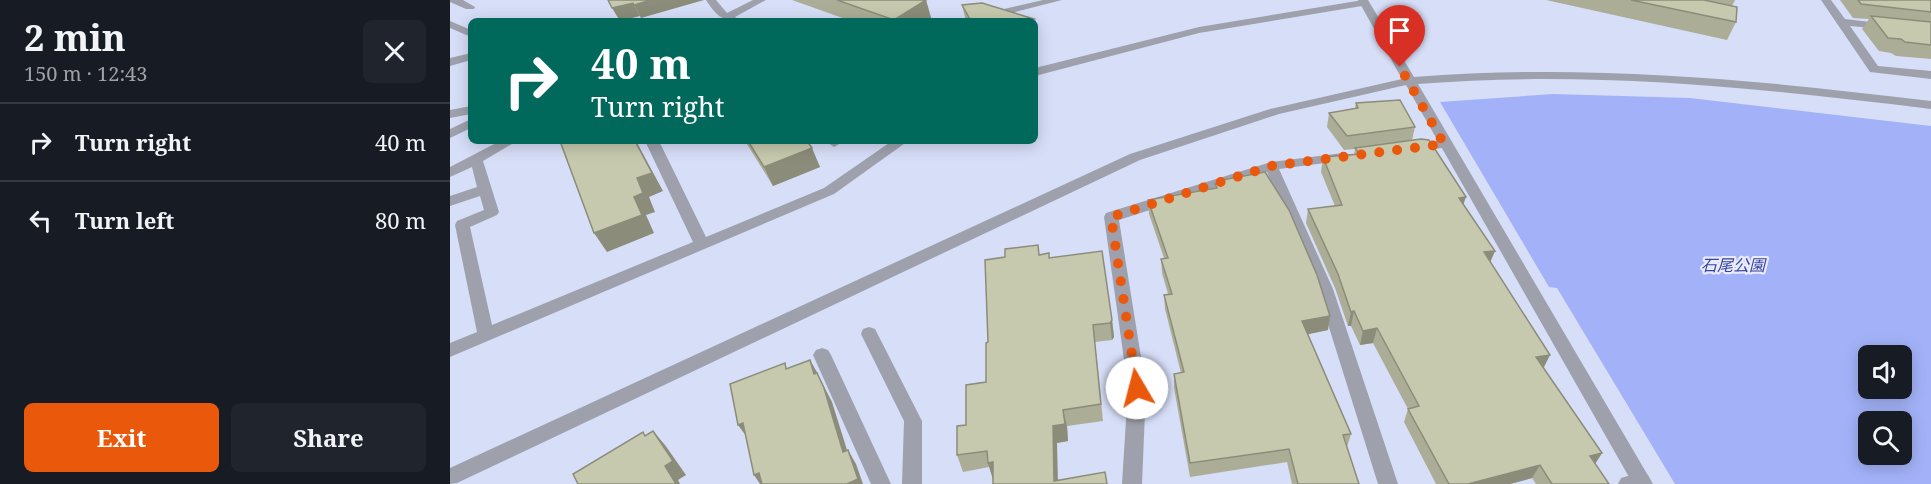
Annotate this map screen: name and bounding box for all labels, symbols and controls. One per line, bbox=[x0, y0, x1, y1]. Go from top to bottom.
pin bbox=[1374, 5, 1425, 67]
text: 2 min bbox=[24, 13, 126, 62]
icon: arrive bbox=[1383, 14, 1416, 47]
button: close bbox=[363, 20, 426, 83]
text: 40 m bbox=[591, 34, 691, 91]
icon: right bbox=[492, 42, 570, 120]
text: 150 m · 12:43 bbox=[24, 60, 147, 87]
text: Turn right bbox=[591, 88, 724, 125]
icon: right bbox=[24, 126, 57, 159]
text: Turn right bbox=[75, 127, 191, 157]
text: 40 m bbox=[375, 127, 426, 157]
icon: left bbox=[24, 204, 57, 237]
text: Turn left bbox=[75, 205, 174, 235]
text: 80 m bbox=[375, 205, 426, 235]
park label: 石尾公園 bbox=[1701, 254, 1767, 276]
map controls bbox=[1858, 345, 1912, 465]
button: sound bbox=[1858, 345, 1912, 399]
position arrow bbox=[1105, 356, 1169, 420]
button: Exit bbox=[24, 403, 219, 472]
button: Share bbox=[231, 403, 426, 472]
button: search bbox=[1858, 411, 1912, 465]

